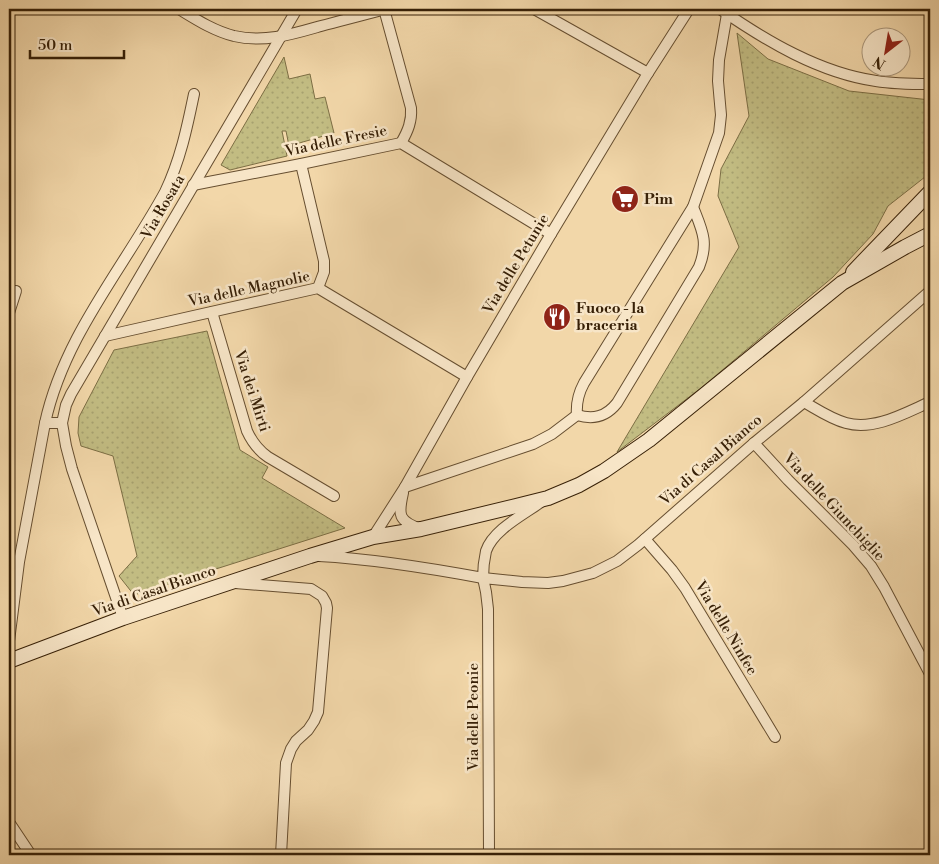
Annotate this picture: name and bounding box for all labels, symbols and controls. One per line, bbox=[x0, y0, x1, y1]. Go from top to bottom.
scale bar bbox=[30, 28, 124, 60]
north arrow bbox=[862, 28, 912, 78]
text: 50 m bbox=[38, 36, 72, 55]
text: N bbox=[870, 52, 889, 73]
street label: Via delle Fresie bbox=[282, 121, 389, 161]
street label: Via Rosata bbox=[136, 171, 189, 244]
supermarket icon: Pim bbox=[610, 184, 640, 214]
place label: Pim bbox=[644, 190, 673, 209]
street label: Via delle Petunie bbox=[478, 211, 553, 318]
street label: Via delle Magnolie bbox=[185, 267, 312, 311]
place label: Fuoco - la braceria bbox=[576, 299, 645, 335]
restaurant icon: Fuoco - la braceria bbox=[542, 302, 572, 332]
street label: Via dei Mirti bbox=[230, 347, 274, 434]
street label: Via di Casal Bianco bbox=[655, 410, 766, 510]
street label: Via delle Giunchiglie bbox=[778, 448, 889, 565]
street label: Via di Casal Bianco bbox=[89, 561, 218, 621]
street label: Via delle Ninfee bbox=[690, 577, 762, 679]
street label: Via delle Peonie bbox=[464, 663, 483, 772]

